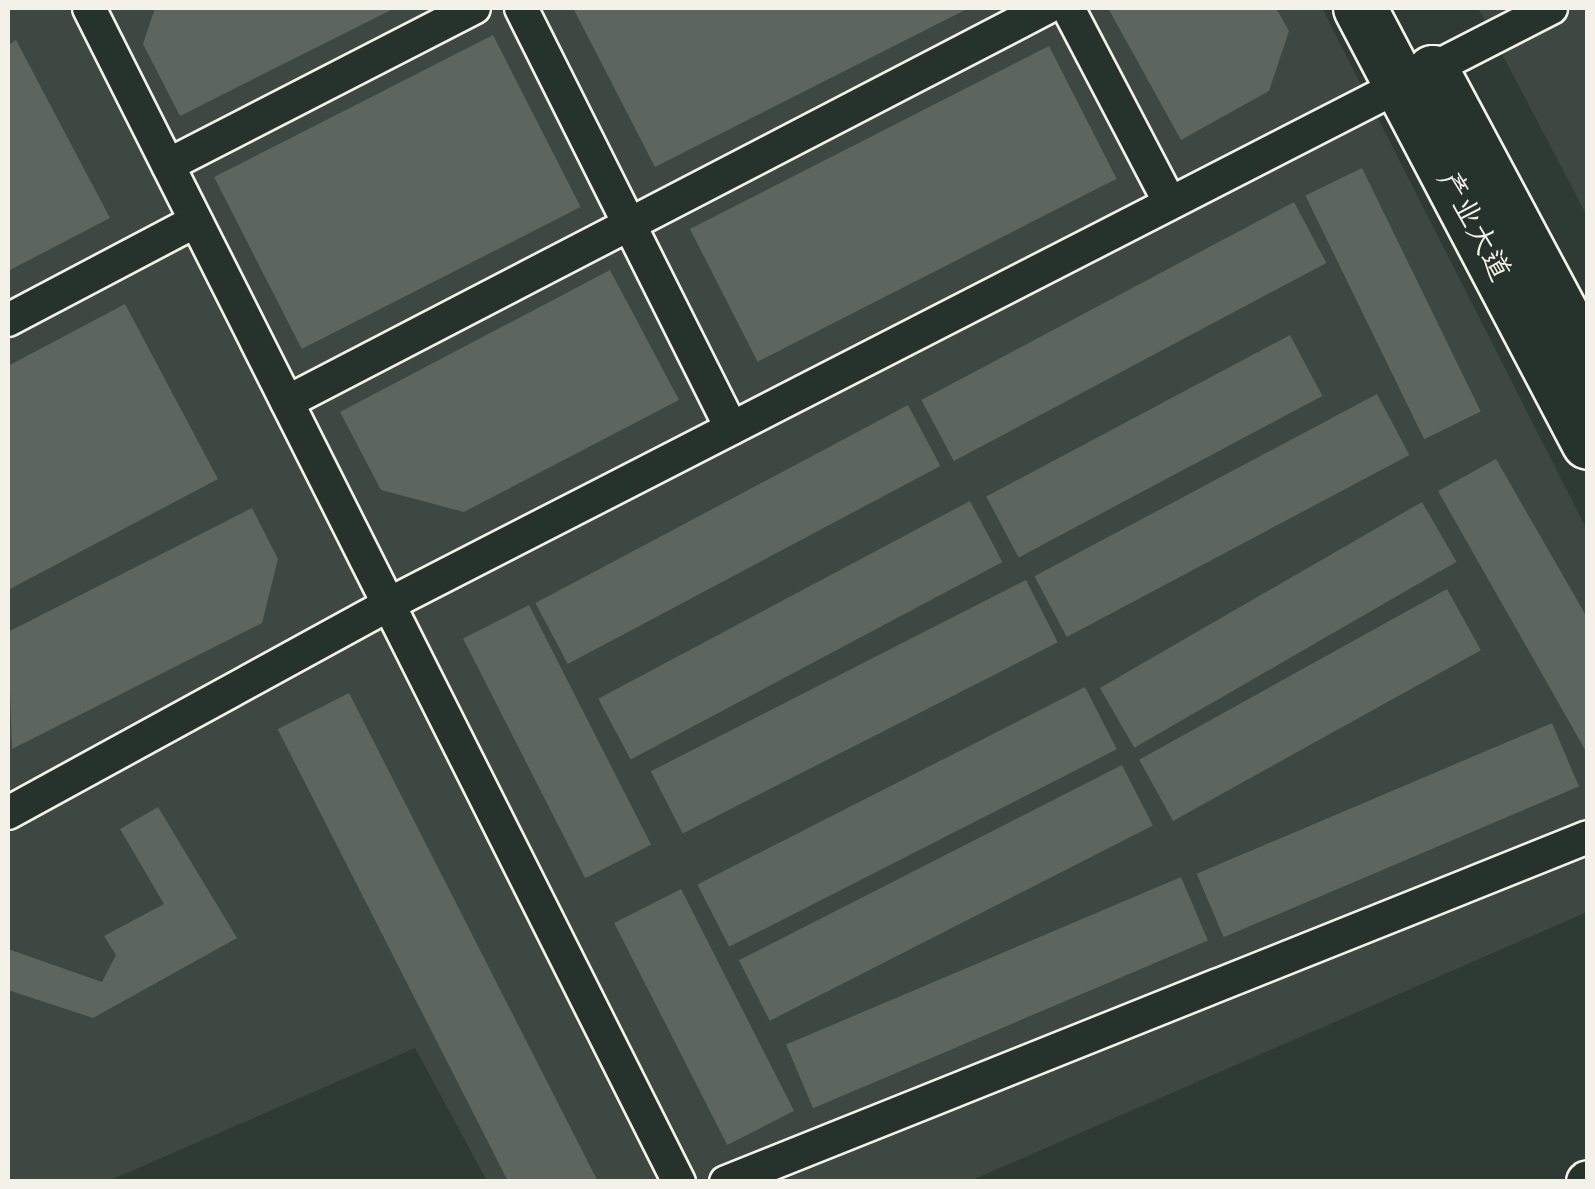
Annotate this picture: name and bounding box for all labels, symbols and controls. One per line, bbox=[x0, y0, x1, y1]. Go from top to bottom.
street label: 产业大道 bbox=[1429, 165, 1517, 287]

